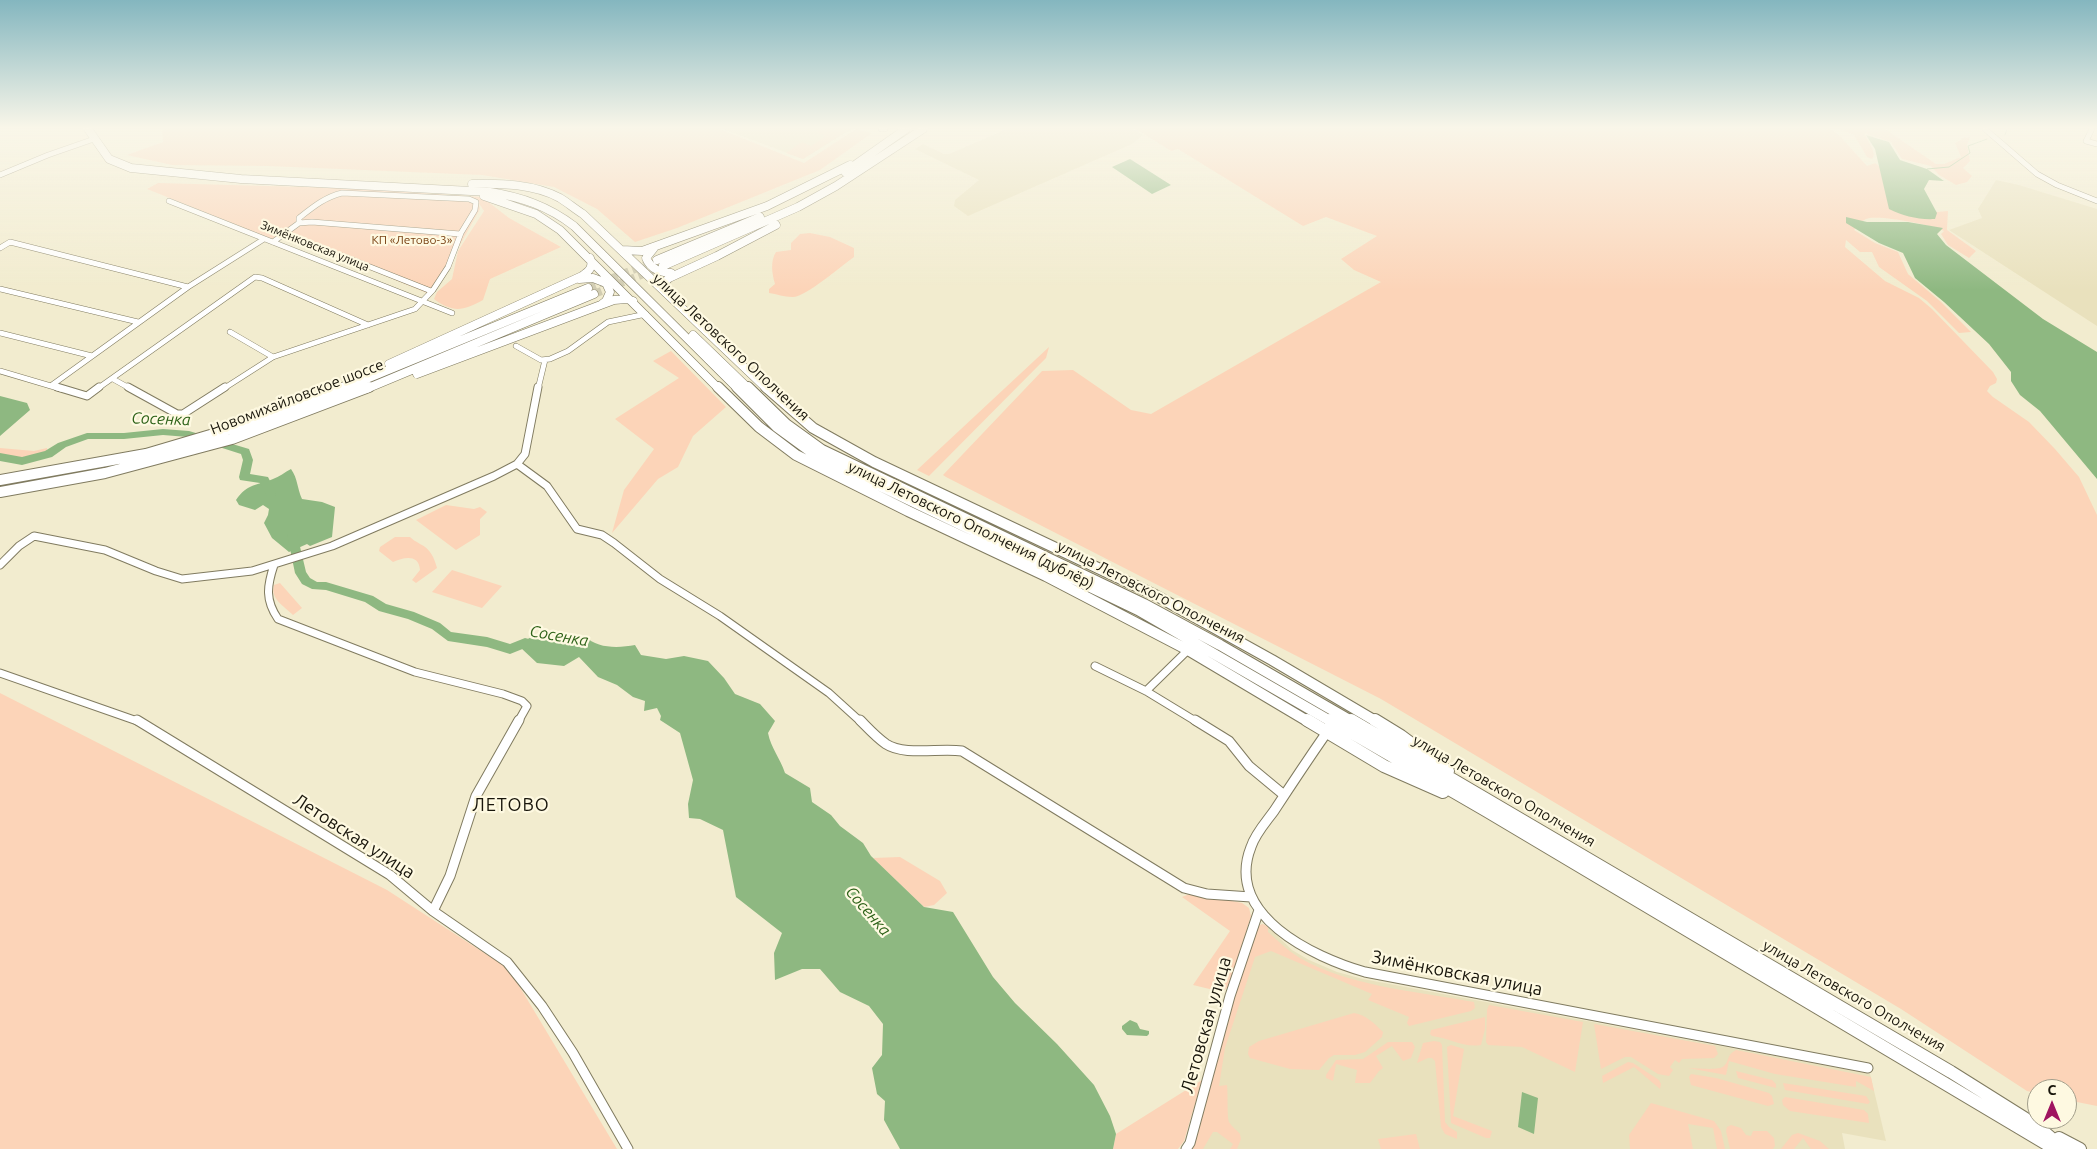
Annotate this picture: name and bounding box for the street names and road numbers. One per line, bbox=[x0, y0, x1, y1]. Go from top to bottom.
street label: Зимёнковская улица bbox=[259, 218, 371, 274]
street label: улица Летовского Ополчения bbox=[649, 270, 813, 424]
street label: Новомихайловское шоссе bbox=[208, 356, 386, 438]
street label: улица Летовского Ополчения (дублёр) bbox=[845, 457, 1097, 593]
street label: улица Летовского Ополчения bbox=[1054, 537, 1248, 647]
street label: улица Летовского Ополчения bbox=[1409, 731, 1599, 851]
street label: Летовская улица bbox=[289, 789, 419, 883]
street label: улица Летовского Ополчения bbox=[1759, 936, 1949, 1056]
street label: Зимёнковская улица bbox=[1370, 946, 1544, 1000]
street label: Летовская улица bbox=[1176, 954, 1236, 1096]

